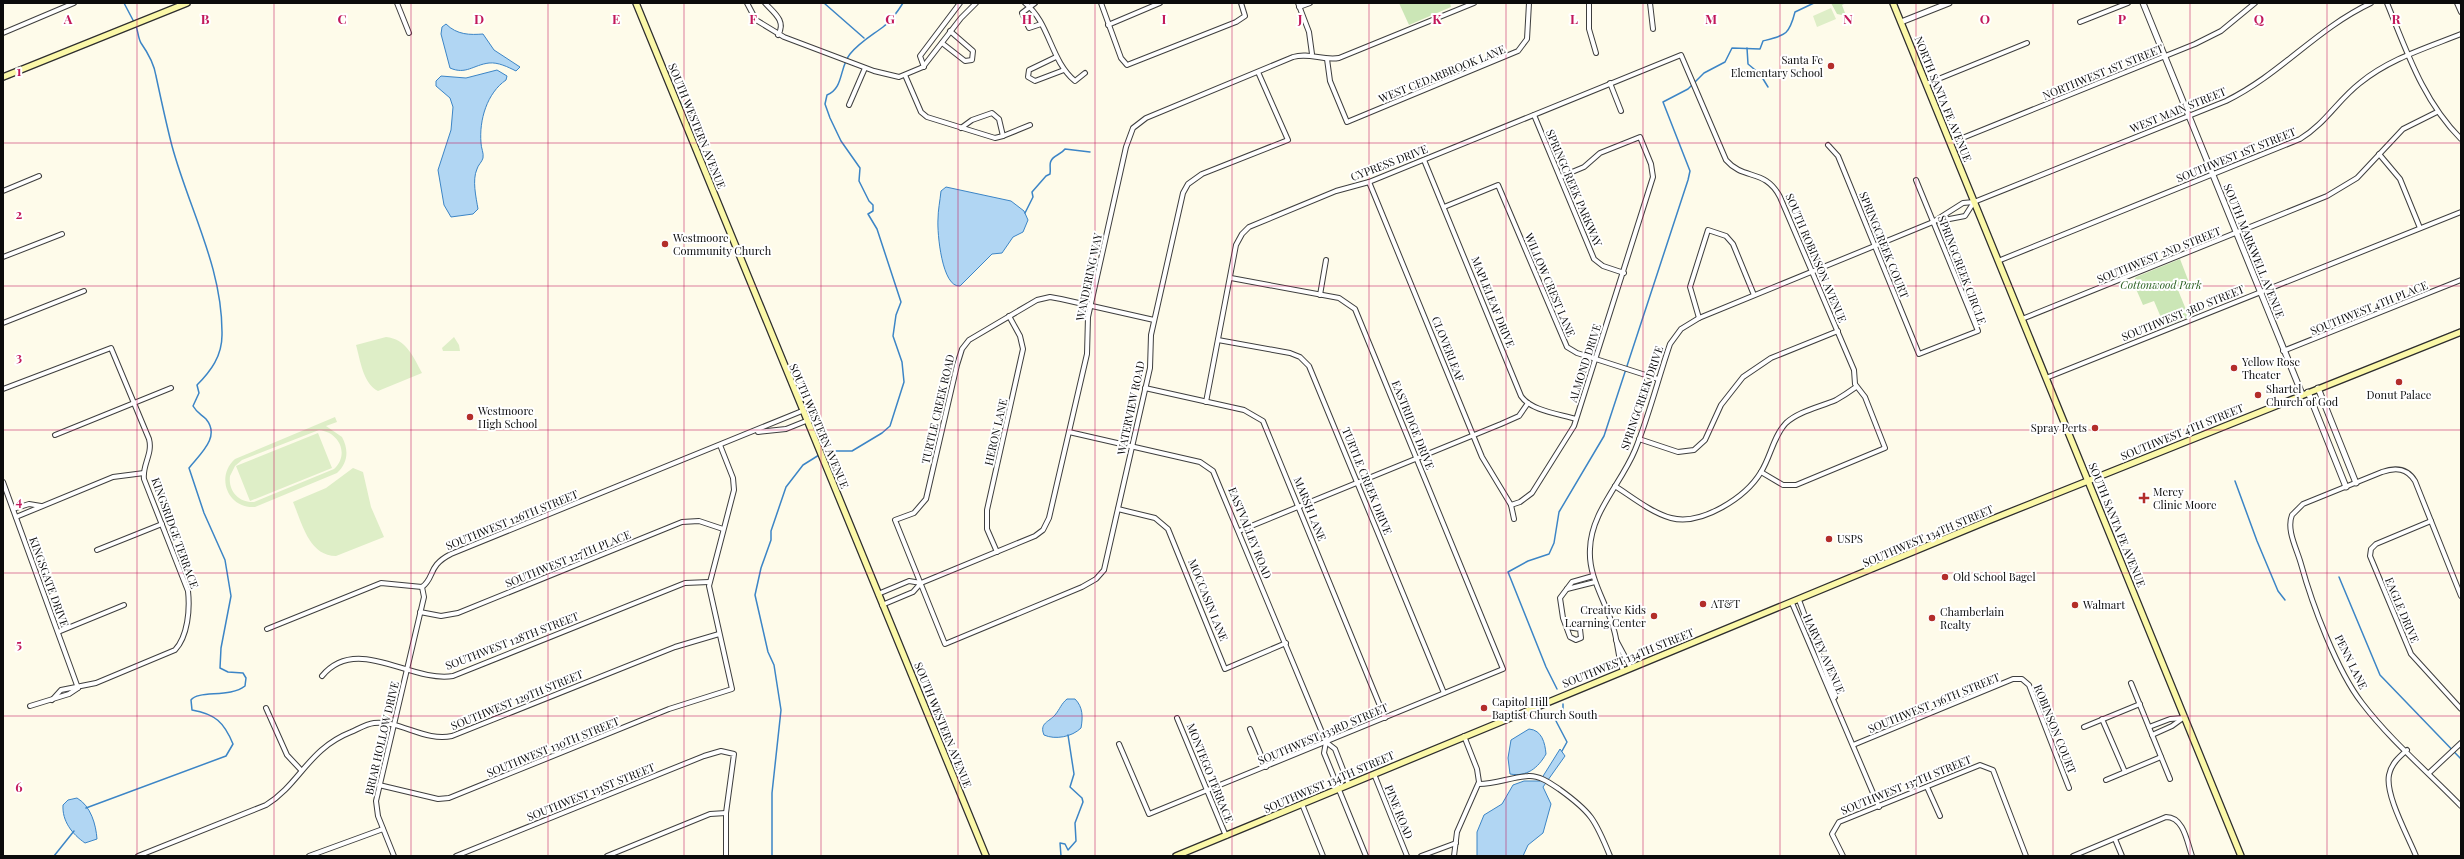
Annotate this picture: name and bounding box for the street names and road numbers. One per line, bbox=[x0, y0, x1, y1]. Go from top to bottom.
street label: NORTH SANTA FE AVENUE bbox=[1911, 34, 1976, 164]
street label: NORTHWEST 1ST STREET bbox=[2040, 40, 2166, 103]
street label: WEST CEDARBROOK LANE bbox=[1375, 41, 1508, 106]
street label: SOUTH WESTERN AVENUE bbox=[665, 61, 730, 191]
street label: WEST MAIN STREET bbox=[2127, 83, 2228, 136]
street label: SOUTHWEST 1ST STREET bbox=[2174, 124, 2298, 185]
street label: SPRINGCREEK PARKWAY bbox=[1543, 127, 1606, 249]
street label: CYPRESS DRIVE bbox=[1348, 141, 1430, 184]
street label: SOUTH MARKWELL AVENUE bbox=[2221, 181, 2288, 321]
street label: SPRINGCREEK COURT bbox=[1856, 189, 1913, 300]
street label: SOUTH ROBINSON AVENUE bbox=[1782, 191, 1851, 325]
street label: SPRINGCREEK CIRCLE bbox=[1935, 213, 1990, 327]
street label: SOUTHWEST 2ND STREET bbox=[2095, 223, 2223, 286]
street label: WILLOW CREST LANE bbox=[1521, 230, 1579, 339]
street label: WANDERING WAY bbox=[1072, 231, 1105, 323]
street label: MAPLELEAF DRIVE bbox=[1468, 254, 1519, 350]
street label: SOUTHWEST 4TH PLACE bbox=[2308, 277, 2430, 338]
street label: SOUTHWEST 3RD STREET bbox=[2119, 281, 2247, 344]
street label: CLOVERLEAF bbox=[1429, 314, 1468, 384]
street label: ALMOND DRIVE bbox=[1564, 321, 1604, 405]
street label: SPRINGCREEK DRIVE bbox=[1617, 344, 1666, 452]
street label: TURTLE CREEK ROAD bbox=[918, 353, 957, 465]
street label: WATERVIEW ROAD bbox=[1113, 360, 1148, 457]
street label: SOUTH WESTERN AVENUE bbox=[786, 361, 853, 491]
street label: EASTRIDGE DRIVE bbox=[1389, 378, 1438, 472]
street label: HERON LANE bbox=[981, 397, 1011, 467]
street label: SOUTHWEST 4TH STREET bbox=[2118, 400, 2246, 463]
street label: TURTLE CREEK DRIVE bbox=[1339, 425, 1396, 537]
street label: SOUTH SANTA FE AVENUE bbox=[2086, 460, 2149, 590]
street label: MARSH LANE bbox=[1291, 474, 1330, 543]
street label: KINGSRIDGE TERRACE bbox=[148, 475, 203, 591]
street label: EASTVALLEY ROAD bbox=[1225, 485, 1276, 581]
street label: SOUTHWEST 126TH STREET bbox=[443, 486, 580, 553]
street label: SOUTHWEST 134TH STREET bbox=[1860, 501, 1996, 570]
street label: SOUTHWEST 127TH PLACE bbox=[503, 526, 633, 591]
street label: KINGSGATE DRIVE bbox=[26, 535, 73, 629]
street label: MOCCASIN LANE bbox=[1185, 556, 1232, 643]
street label: EAGLE DRIVE bbox=[2382, 575, 2423, 645]
street label: SOUTHWEST 128TH STREET bbox=[443, 608, 581, 673]
street label: HARVEY AVENUE bbox=[1800, 611, 1849, 696]
street label: SOUTHWEST 134TH STREET bbox=[1560, 624, 1696, 691]
street label: PENN LANE bbox=[2332, 632, 2371, 692]
street label: SOUTH WESTERN AVENUE bbox=[911, 660, 976, 790]
street label: SOUTHWEST 129TH STREET bbox=[448, 666, 585, 733]
street label: SOUTHWEST 136TH STREET bbox=[1866, 669, 2002, 736]
street label: BRIAR HOLLOW DRIVE bbox=[361, 679, 402, 796]
street label: ROBINSON COURT bbox=[2031, 682, 2080, 776]
street label: SOUTHWEST 133RD STREET bbox=[1255, 699, 1390, 768]
street label: SOUTHWEST 130TH STREET bbox=[484, 713, 622, 780]
street label: MONTEGO TERRACE bbox=[1184, 721, 1237, 825]
street label: SOUTHWEST 134TH STREET bbox=[1261, 747, 1397, 816]
street label: SOUTHWEST 137TH STREET bbox=[1838, 751, 1974, 818]
street label: SOUTHWEST 131ST STREET bbox=[525, 759, 657, 824]
street label: PINE ROAD bbox=[1382, 783, 1417, 841]

